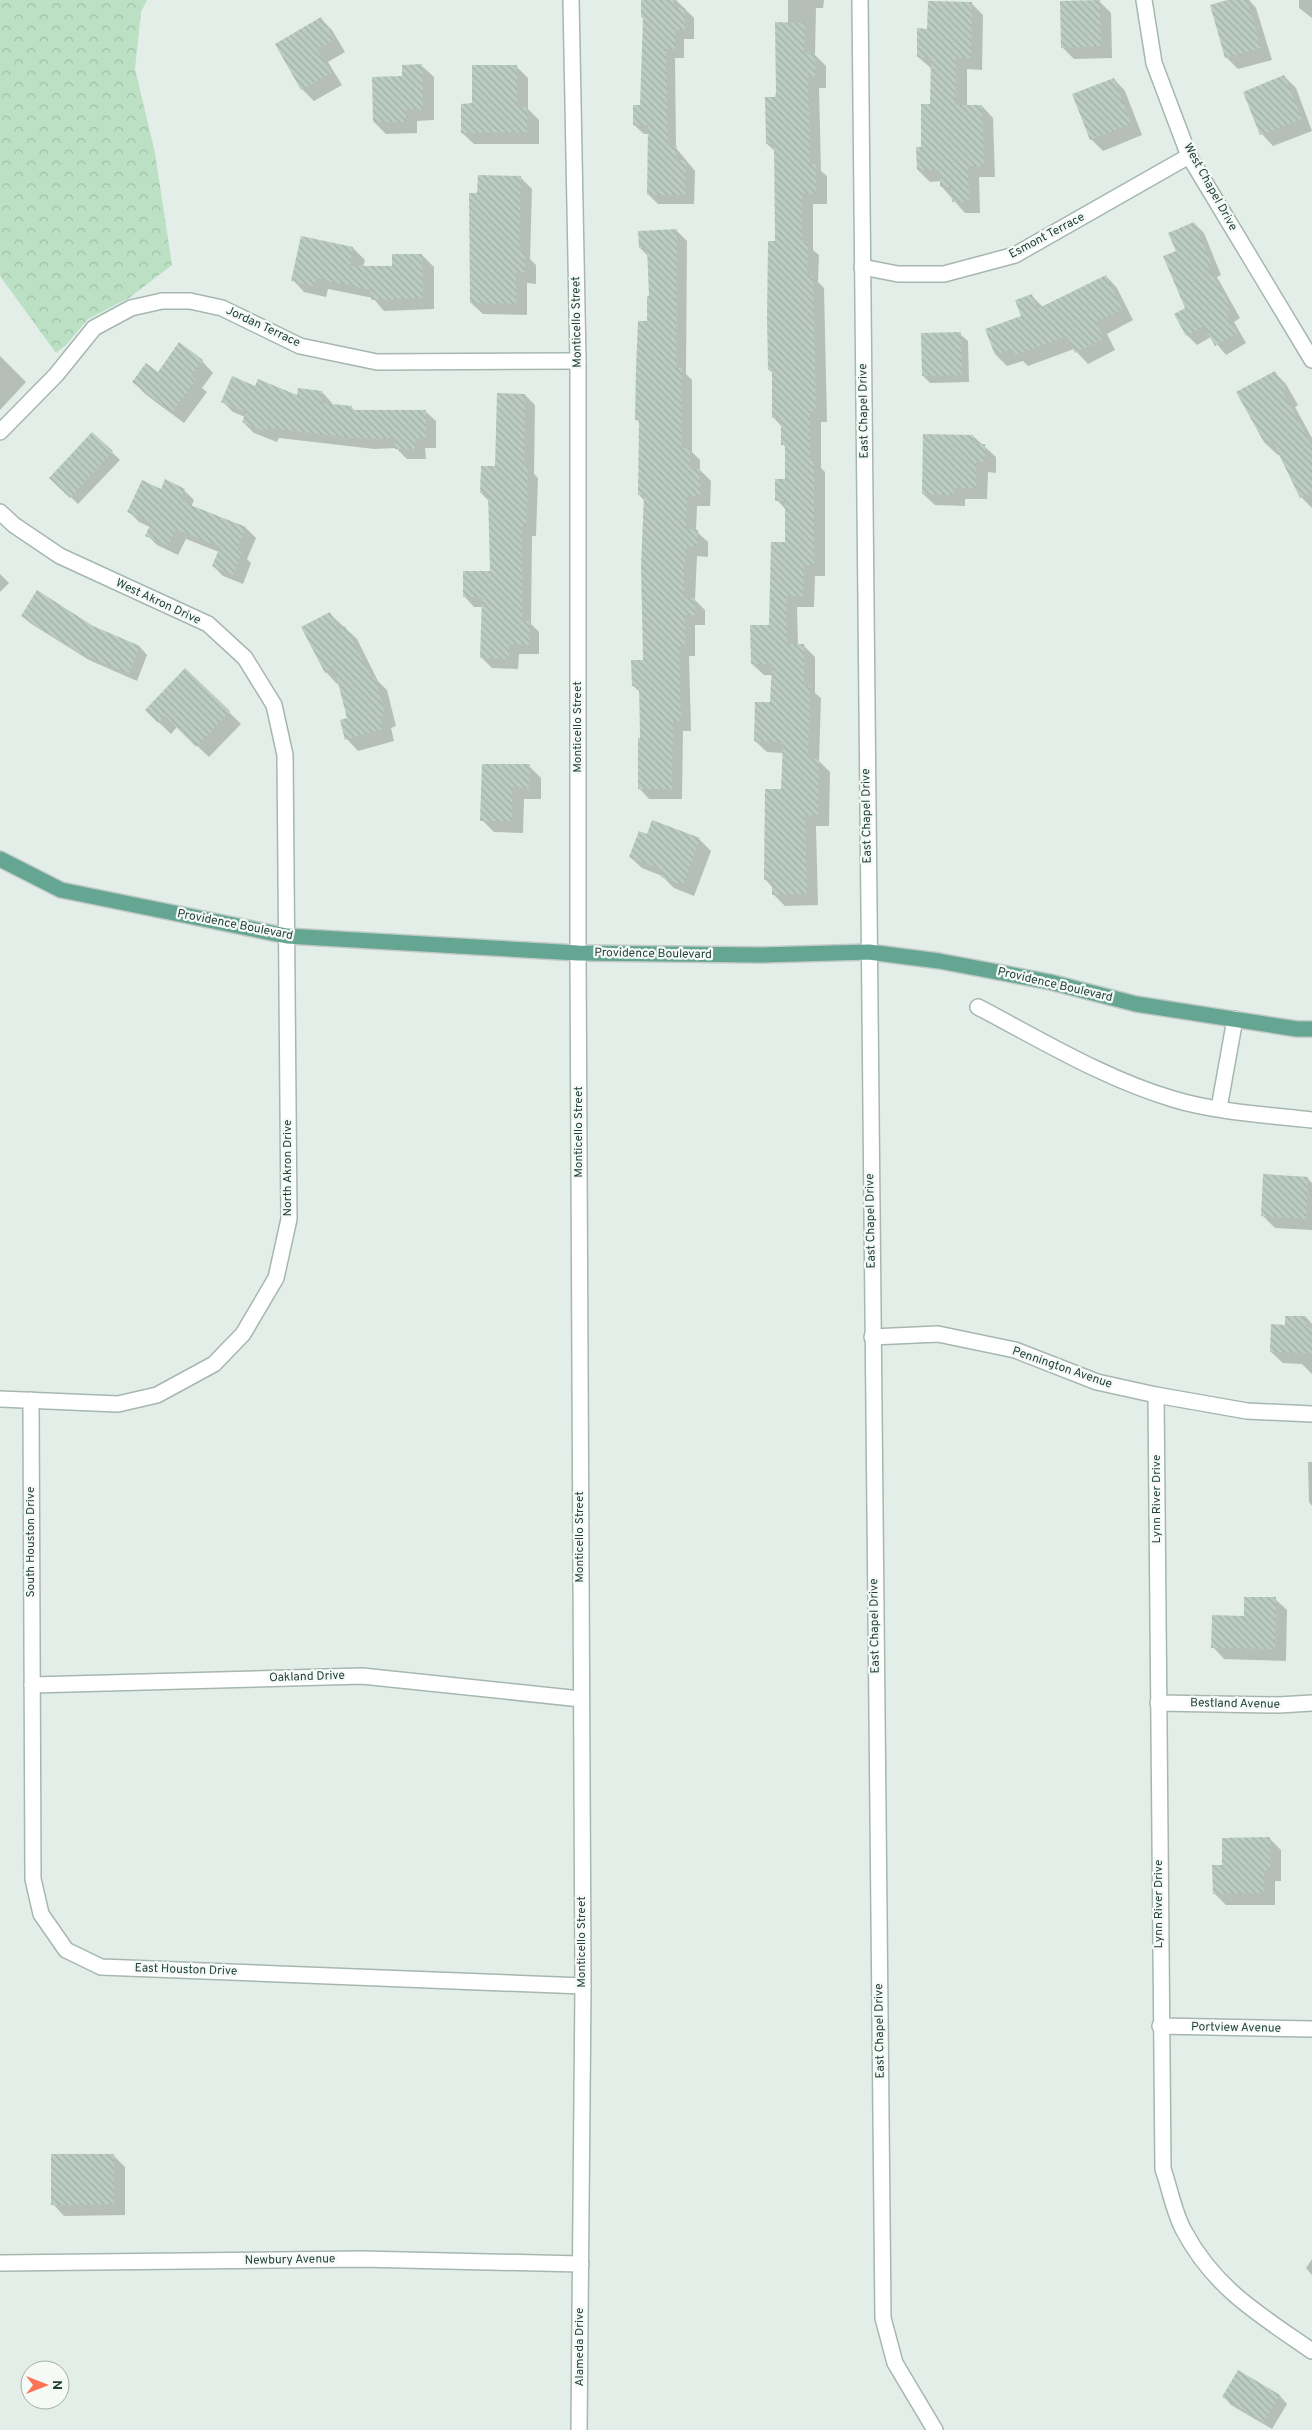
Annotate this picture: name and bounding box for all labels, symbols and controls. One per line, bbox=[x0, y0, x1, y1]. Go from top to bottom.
street label: West Chapel Drive bbox=[1179, 140, 1241, 234]
street label: Esmont Terrace bbox=[1006, 209, 1088, 263]
street label: Monticello Street bbox=[568, 276, 586, 368]
street label: Jordan Terrace bbox=[223, 303, 303, 351]
street label: East Chapel Drive bbox=[855, 363, 873, 459]
street label: West Akron Drive bbox=[113, 575, 203, 629]
street label: Monticello Street bbox=[570, 681, 586, 773]
street label: East Chapel Drive bbox=[858, 768, 876, 864]
street label: Providence Boulevard bbox=[176, 906, 294, 944]
street label: Providence Boulevard bbox=[594, 945, 712, 963]
street label: Providence Boulevard bbox=[996, 964, 1114, 1006]
street label: Monticello Street bbox=[571, 1086, 587, 1178]
street label: North Akron Drive bbox=[280, 1119, 296, 1217]
street label: East Chapel Drive bbox=[862, 1173, 880, 1269]
street label: Pennington Avenue bbox=[1010, 1343, 1114, 1393]
street label: Lynn River Drive bbox=[1149, 1455, 1165, 1543]
street label: South Houston Drive bbox=[23, 1487, 39, 1597]
street label: Monticello Street bbox=[572, 1491, 588, 1583]
street label: East Chapel Drive bbox=[866, 1578, 884, 1674]
street label: Oakland Drive bbox=[269, 1668, 345, 1686]
street label: Bestland Avenue bbox=[1190, 1695, 1280, 1713]
street label: Lynn River Drive bbox=[1151, 1860, 1167, 1948]
street label: Monticello Street bbox=[574, 1896, 590, 1988]
street label: East Houston Drive bbox=[134, 1960, 238, 1980]
street label: East Chapel Drive bbox=[871, 1983, 889, 2079]
street label: Portview Avenue bbox=[1191, 2019, 1281, 2037]
street label: Newbury Avenue bbox=[245, 2251, 335, 2269]
street label: Alameda Drive bbox=[572, 2307, 588, 2387]
north arrow bbox=[20, 2360, 70, 2410]
text: N bbox=[48, 2380, 65, 2390]

